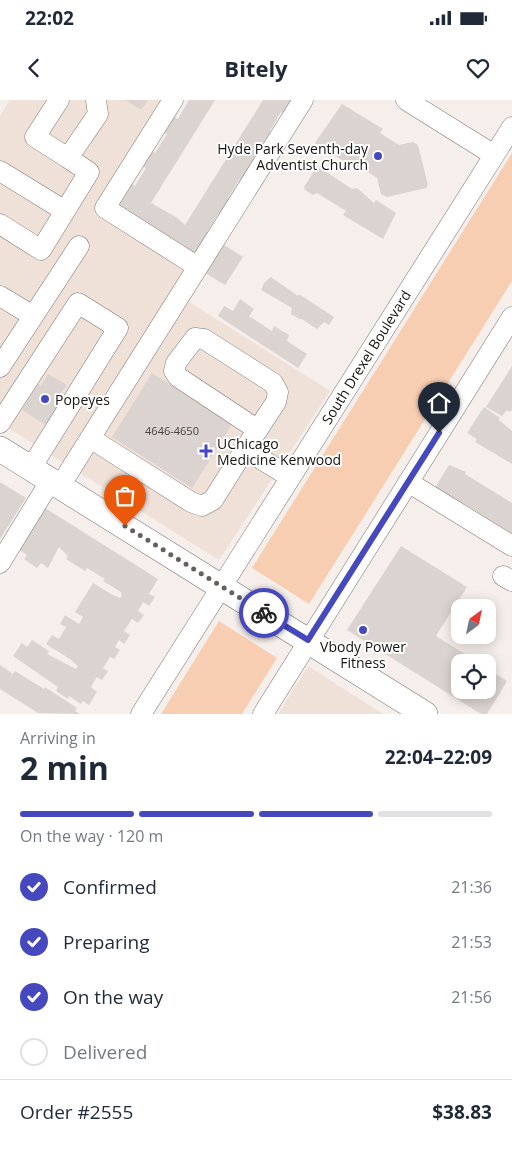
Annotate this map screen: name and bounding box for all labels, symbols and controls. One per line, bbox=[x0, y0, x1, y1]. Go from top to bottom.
text: 22:02 bbox=[25, 5, 74, 31]
text: Bitely bbox=[224, 53, 288, 83]
icon: back bbox=[20, 54, 48, 82]
icon: heart bbox=[464, 54, 492, 82]
place label: Hyde Park Seventh-day Adventist Church bbox=[217, 139, 369, 174]
marker: Hyde Park Seventh-day Adventist Church bbox=[372, 150, 384, 162]
street label: South Drexel Boulevard bbox=[317, 286, 415, 428]
pin bbox=[418, 382, 460, 433]
icon: home bbox=[425, 389, 453, 417]
place label: Popeyes bbox=[55, 390, 110, 409]
marker: Popeyes bbox=[39, 393, 51, 405]
house number: 4646-4650 bbox=[145, 423, 199, 438]
place label: UChicago Medicine Kenwood bbox=[217, 434, 341, 469]
marker: UChicago Medicine Kenwood bbox=[199, 444, 213, 458]
pin bbox=[104, 475, 146, 526]
icon: bag bbox=[111, 482, 139, 510]
courier bbox=[239, 588, 289, 638]
icon: bike bbox=[250, 599, 278, 627]
north arrow bbox=[451, 599, 496, 644]
map controls bbox=[451, 599, 496, 699]
marker: Vbody Power Fitness bbox=[357, 624, 369, 636]
place label: Vbody Power Fitness bbox=[320, 637, 406, 672]
button: locate bbox=[451, 654, 496, 699]
text: Arriving in bbox=[20, 727, 96, 749]
text: 22:04–22:09 bbox=[385, 744, 492, 770]
text: 2 min bbox=[20, 746, 109, 789]
text: On the way · 120 m bbox=[20, 825, 163, 847]
icon: check bbox=[20, 873, 48, 901]
text: Confirmed bbox=[63, 874, 157, 900]
text: 21:36 bbox=[451, 876, 492, 898]
icon: check bbox=[20, 928, 48, 956]
text: Preparing bbox=[63, 929, 150, 955]
text: 21:53 bbox=[451, 931, 492, 953]
icon: check bbox=[20, 983, 48, 1011]
text: On the way bbox=[63, 984, 163, 1010]
text: 21:56 bbox=[451, 986, 492, 1008]
text: Delivered bbox=[63, 1039, 147, 1065]
text: Order #2555 bbox=[20, 1099, 133, 1125]
text: $38.83 bbox=[432, 1099, 492, 1125]

